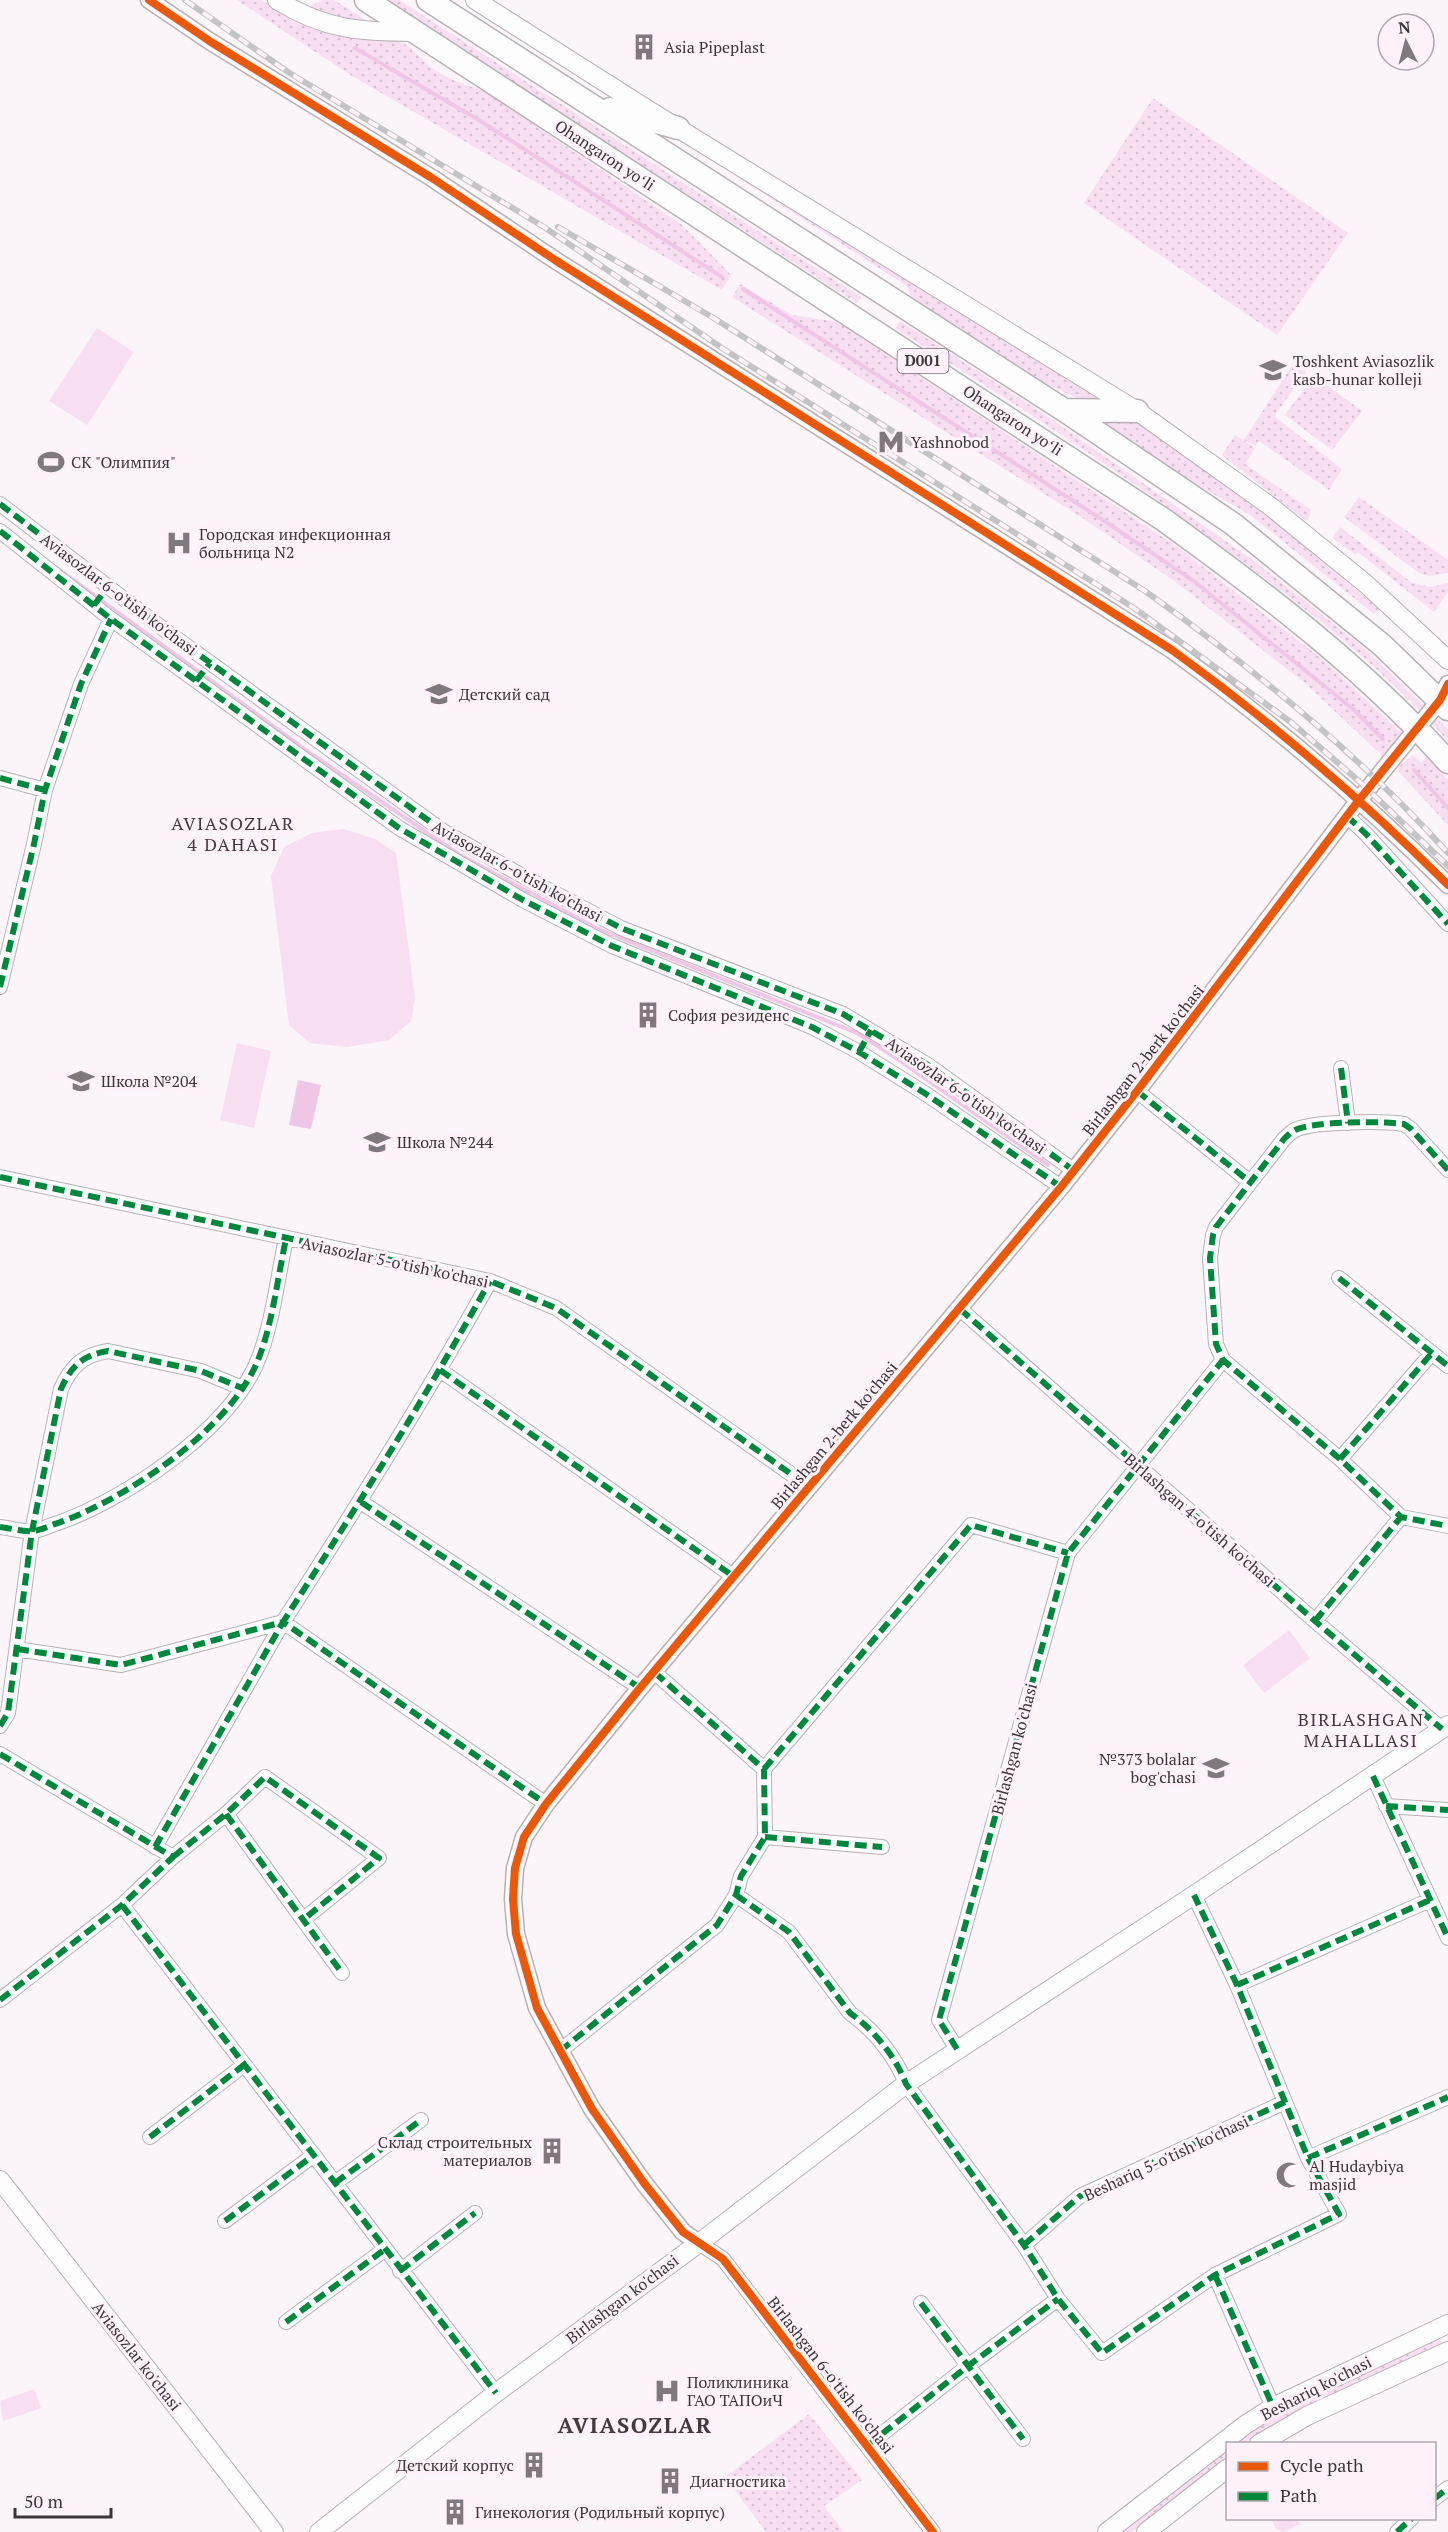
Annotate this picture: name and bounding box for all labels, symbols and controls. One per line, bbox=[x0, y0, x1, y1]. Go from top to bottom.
north arrow bbox=[1376, 12, 1436, 72]
text: N bbox=[1397, 16, 1412, 39]
building icon: Asia Pipeplast bbox=[629, 32, 659, 62]
place label: Asia Pipeplast bbox=[664, 36, 765, 58]
street label: Ohangaron yoʻli bbox=[551, 114, 659, 196]
road number: D001 bbox=[898, 349, 948, 373]
place label: Toshkent Aviasozlik kasb-hunar kolleji bbox=[1293, 350, 1435, 390]
school or university icon: Toshkent Aviasozlik kasb-hunar kolleji bbox=[1258, 355, 1288, 385]
street label: Ohangaron yoʻli bbox=[959, 379, 1067, 461]
metro station icon: Yashnobod bbox=[876, 427, 906, 457]
place label: Yashnobod bbox=[911, 431, 989, 453]
sports icon: СК "Олимпия" bbox=[36, 447, 66, 477]
place label: СК "Олимпия" bbox=[71, 451, 176, 473]
place label: Городская инфекционная больница N2 bbox=[199, 523, 391, 563]
street label: Aviasozlar 6-o'tish ko'chasi bbox=[36, 528, 202, 660]
hospital icon: Городская инфекционная больница N2 bbox=[164, 528, 194, 558]
school or university icon: Детский сад bbox=[424, 679, 454, 709]
place label: Детский сад bbox=[459, 683, 550, 705]
district label: AVIASOZLAR 4 DAHASI bbox=[171, 811, 295, 856]
street label: Aviasozlar 6-o'tish ko'chasi bbox=[428, 815, 606, 927]
street label: Birlashgan 2-berk ko'chasi bbox=[1077, 980, 1209, 1140]
building icon: София резиденс bbox=[633, 1000, 663, 1030]
place label: София резиденс bbox=[668, 1004, 789, 1026]
street label: Aviasozlar 6-o'tish ko'chasi bbox=[881, 1031, 1051, 1159]
school or university icon: Школа №204 bbox=[66, 1066, 96, 1096]
place label: Школа №204 bbox=[101, 1070, 198, 1092]
school or university icon: Школа №244 bbox=[362, 1127, 392, 1157]
place label: Школа №244 bbox=[397, 1131, 494, 1153]
street label: Aviasozlar 5-o'tish ko'chasi bbox=[299, 1231, 491, 1293]
street label: Birlashgan 2-berk ko'chasi bbox=[766, 1356, 902, 1513]
street label: Birlashgan 4-o'tish ko'chasi bbox=[1120, 1448, 1280, 1592]
street label: Birlashgan ko'chasi bbox=[986, 1680, 1042, 1817]
district label: BIRLASHGAN MAHALLASI bbox=[1298, 1707, 1424, 1752]
place label: №373 bolalar bog'chasi bbox=[1099, 1748, 1197, 1788]
school or university icon: №373 bolalar bog'chasi bbox=[1201, 1753, 1231, 1783]
street label: Beshariq 5-o'tish ko'chasi bbox=[1080, 2110, 1252, 2206]
place label: Склад строительных материалов bbox=[378, 2131, 533, 2171]
building icon: Склад строительных материалов bbox=[537, 2136, 567, 2166]
place label: Al Hudaybiya masjid bbox=[1309, 2155, 1404, 2195]
mosque icon: Al Hudaybiya masjid bbox=[1274, 2160, 1304, 2190]
street label: Birlashgan ko'chasi bbox=[561, 2249, 683, 2349]
street label: Birlashgan 6-o'tish ko'chasi bbox=[763, 2292, 899, 2458]
street label: Aviasozlar ko'chasi bbox=[87, 2297, 187, 2415]
street label: Beshariq ko'chasi bbox=[1257, 2350, 1375, 2425]
place label: Поликлиника ГАО ТАПОиЧ bbox=[687, 2371, 789, 2411]
hospital icon: Поликлиника ГАО ТАПОиЧ bbox=[652, 2376, 682, 2406]
district label: AVIASOZLAR bbox=[557, 2410, 713, 2439]
legend bbox=[1226, 2442, 1436, 2520]
building icon: Детский корпус bbox=[519, 2450, 549, 2480]
text: Cycle path bbox=[1280, 2453, 1364, 2477]
place label: Детский корпус bbox=[396, 2454, 514, 2476]
building icon: Диагностика bbox=[655, 2466, 685, 2496]
place label: Диагностика bbox=[690, 2470, 786, 2492]
scale bar bbox=[15, 2481, 111, 2519]
text: Path bbox=[1280, 2483, 1317, 2507]
text: 50 m bbox=[24, 2489, 64, 2513]
building icon: Гинекология (Родильный корпус) bbox=[440, 2497, 470, 2527]
place label: Гинекология (Родильный корпус) bbox=[475, 2501, 725, 2523]

